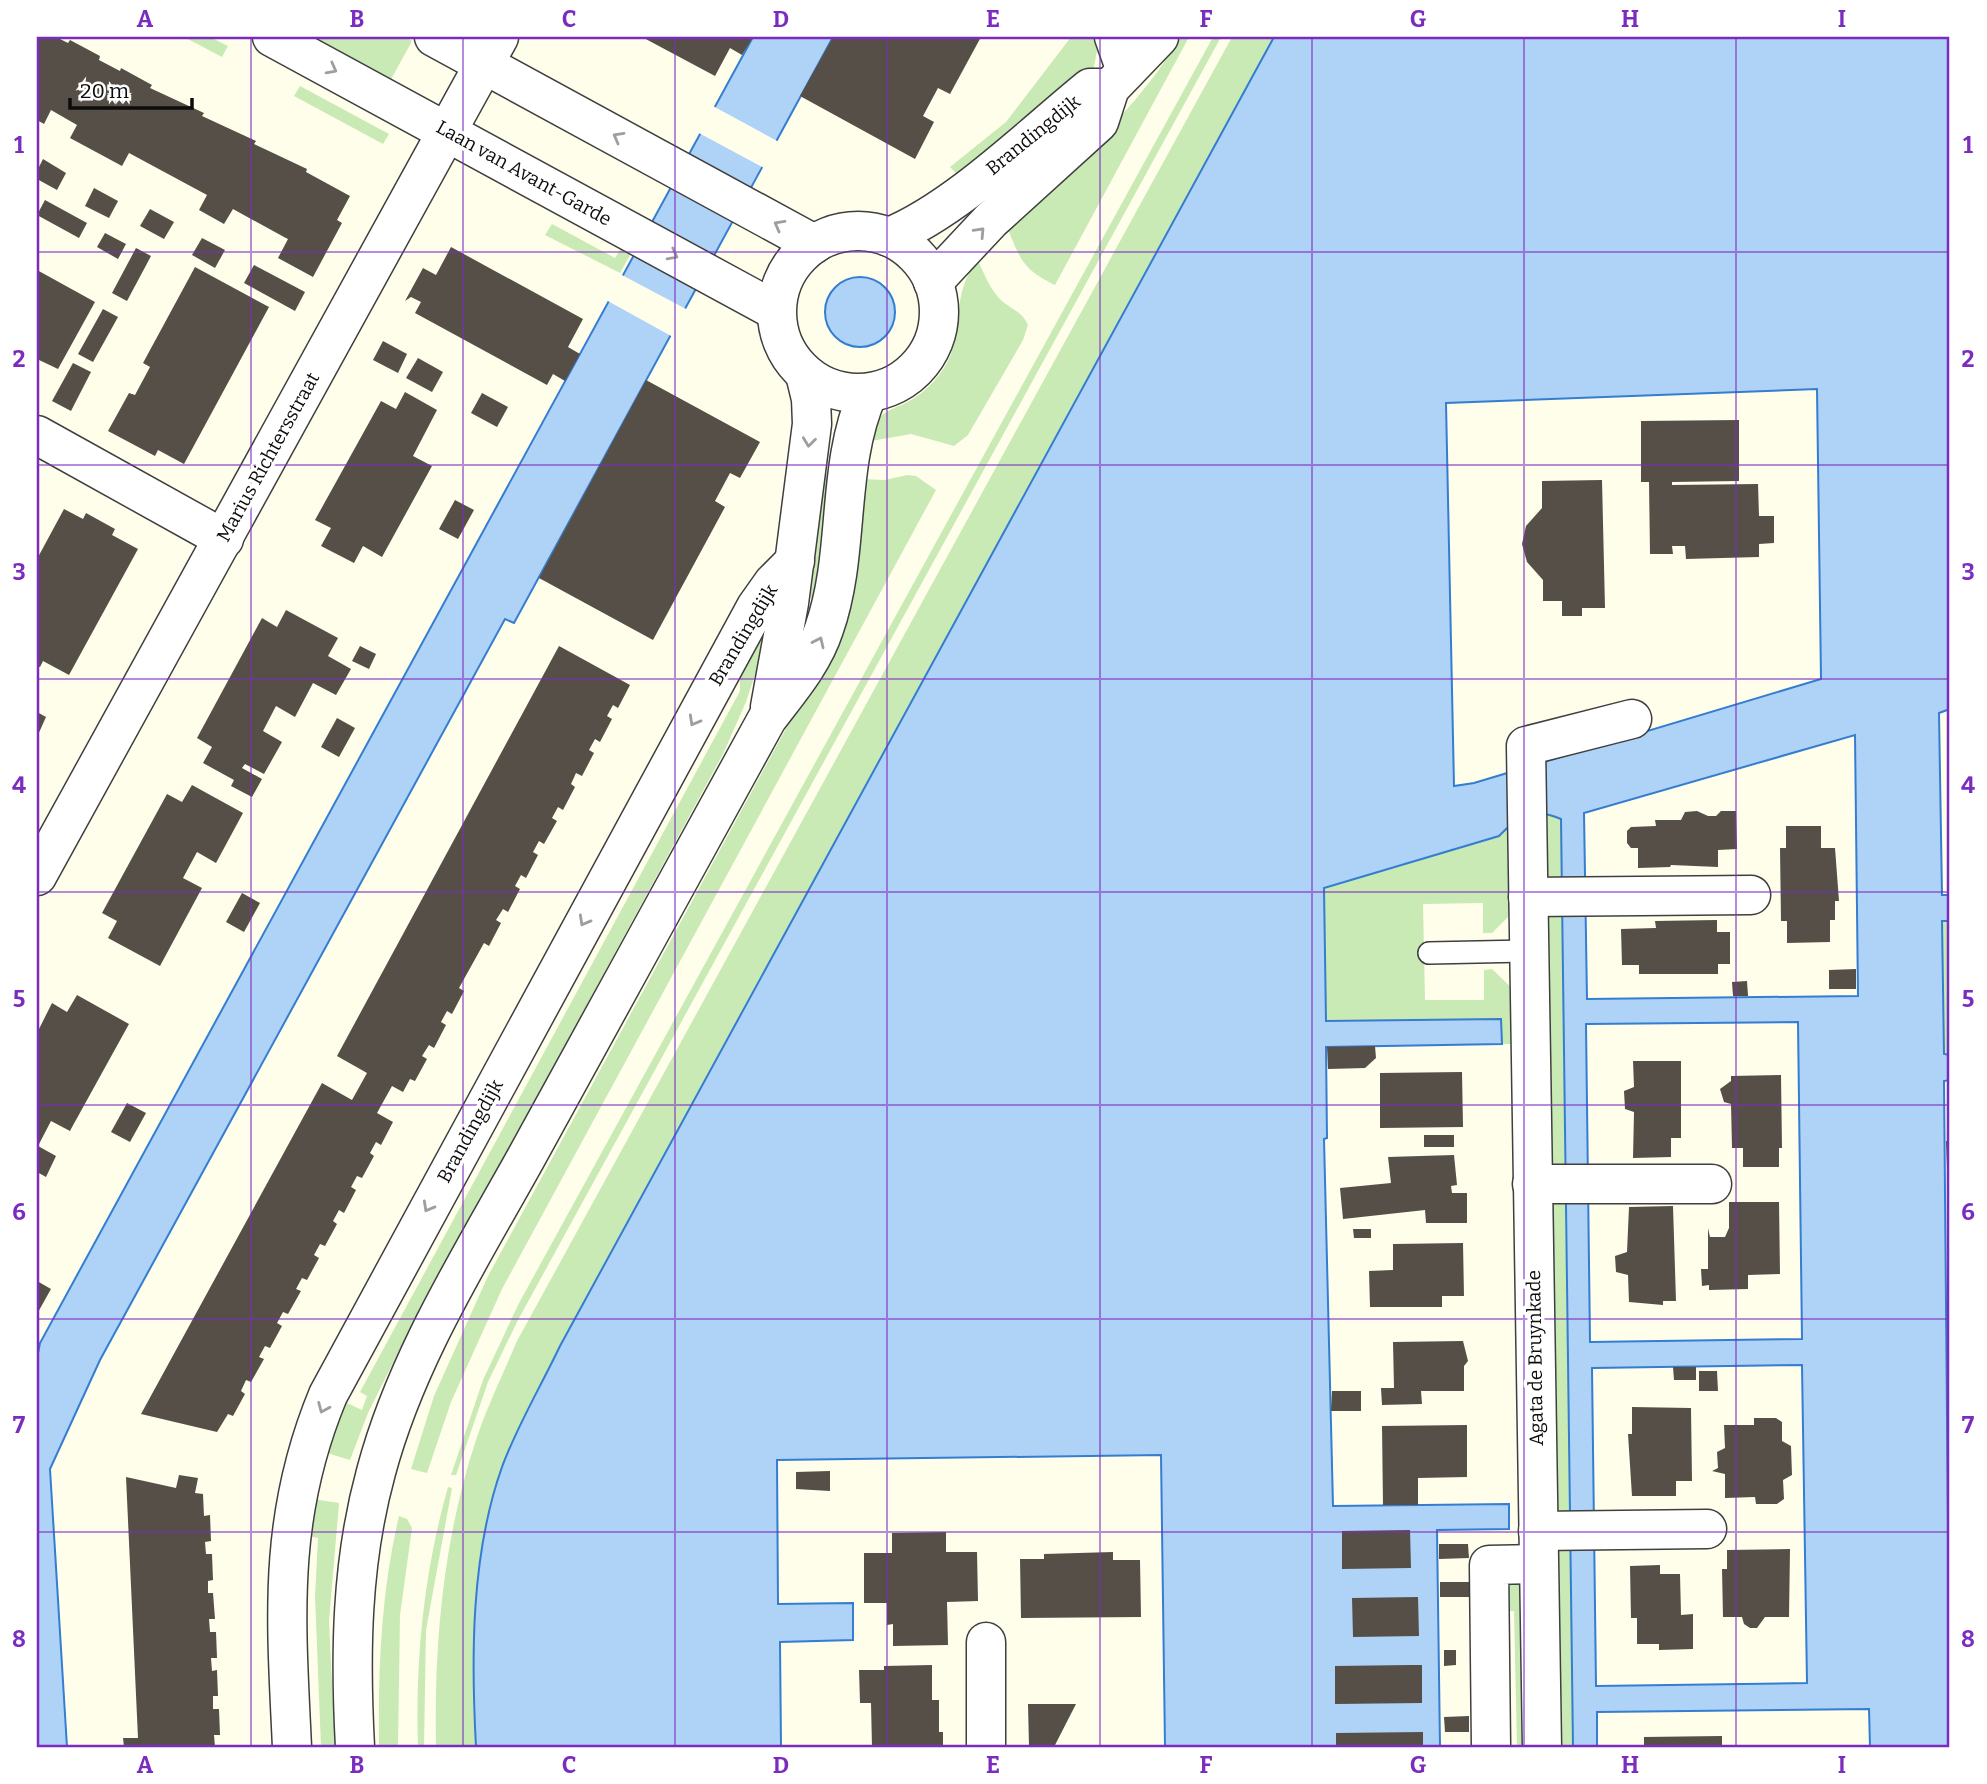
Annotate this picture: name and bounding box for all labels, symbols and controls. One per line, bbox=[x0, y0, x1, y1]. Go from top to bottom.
text: A bbox=[137, 5, 154, 33]
text: B bbox=[350, 5, 364, 33]
text: C bbox=[562, 5, 576, 33]
text: D bbox=[773, 5, 789, 33]
text: E bbox=[986, 5, 1000, 33]
text: F bbox=[1200, 5, 1213, 33]
text: G bbox=[1410, 5, 1427, 33]
text: H bbox=[1621, 5, 1639, 33]
text: I bbox=[1838, 5, 1846, 33]
one-way arrow bbox=[325, 61, 337, 74]
scale bar bbox=[70, 66, 192, 110]
text: 20 m bbox=[80, 78, 129, 104]
street label: Brandingdijk bbox=[981, 90, 1085, 180]
street label: Laan van Avant-Garde bbox=[432, 115, 616, 231]
text: 1 bbox=[14, 131, 24, 159]
text: 1 bbox=[1963, 131, 1973, 159]
one-way arrow bbox=[613, 132, 625, 145]
one-way arrow bbox=[773, 220, 786, 233]
one-way arrow bbox=[971, 227, 984, 240]
one-way arrow bbox=[666, 247, 679, 261]
text: 2 bbox=[13, 345, 26, 373]
text: 2 bbox=[1962, 345, 1975, 373]
street label: Marius Richtersstraat bbox=[212, 368, 324, 546]
one-way arrow bbox=[802, 436, 817, 448]
text: 3 bbox=[12, 558, 26, 586]
text: 3 bbox=[1961, 558, 1975, 586]
street label: Brandingdijk bbox=[704, 580, 782, 690]
one-way arrow bbox=[811, 637, 825, 649]
one-way arrow bbox=[688, 714, 702, 727]
text: 4 bbox=[12, 771, 26, 799]
text: 4 bbox=[1961, 771, 1975, 799]
one-way arrow bbox=[579, 914, 592, 926]
text: 5 bbox=[13, 985, 25, 1013]
text: 5 bbox=[1962, 985, 1974, 1013]
street label: Brandingdijk bbox=[432, 1075, 508, 1187]
text: 6 bbox=[12, 1198, 26, 1226]
text: 6 bbox=[1961, 1198, 1975, 1226]
one-way arrow bbox=[423, 1199, 436, 1212]
street label: Agata de Bruynkade bbox=[1522, 1270, 1548, 1446]
one-way arrow bbox=[317, 1401, 331, 1413]
text: 7 bbox=[13, 1411, 26, 1439]
text: 7 bbox=[1962, 1411, 1975, 1439]
text: 8 bbox=[12, 1625, 26, 1653]
text: 8 bbox=[1961, 1625, 1975, 1653]
text: A bbox=[137, 1751, 154, 1779]
text: B bbox=[350, 1751, 364, 1779]
text: C bbox=[562, 1751, 576, 1779]
text: D bbox=[773, 1751, 789, 1779]
text: E bbox=[986, 1751, 1000, 1779]
text: F bbox=[1200, 1751, 1213, 1779]
text: G bbox=[1410, 1751, 1427, 1779]
text: H bbox=[1621, 1751, 1639, 1779]
text: I bbox=[1838, 1751, 1846, 1779]

